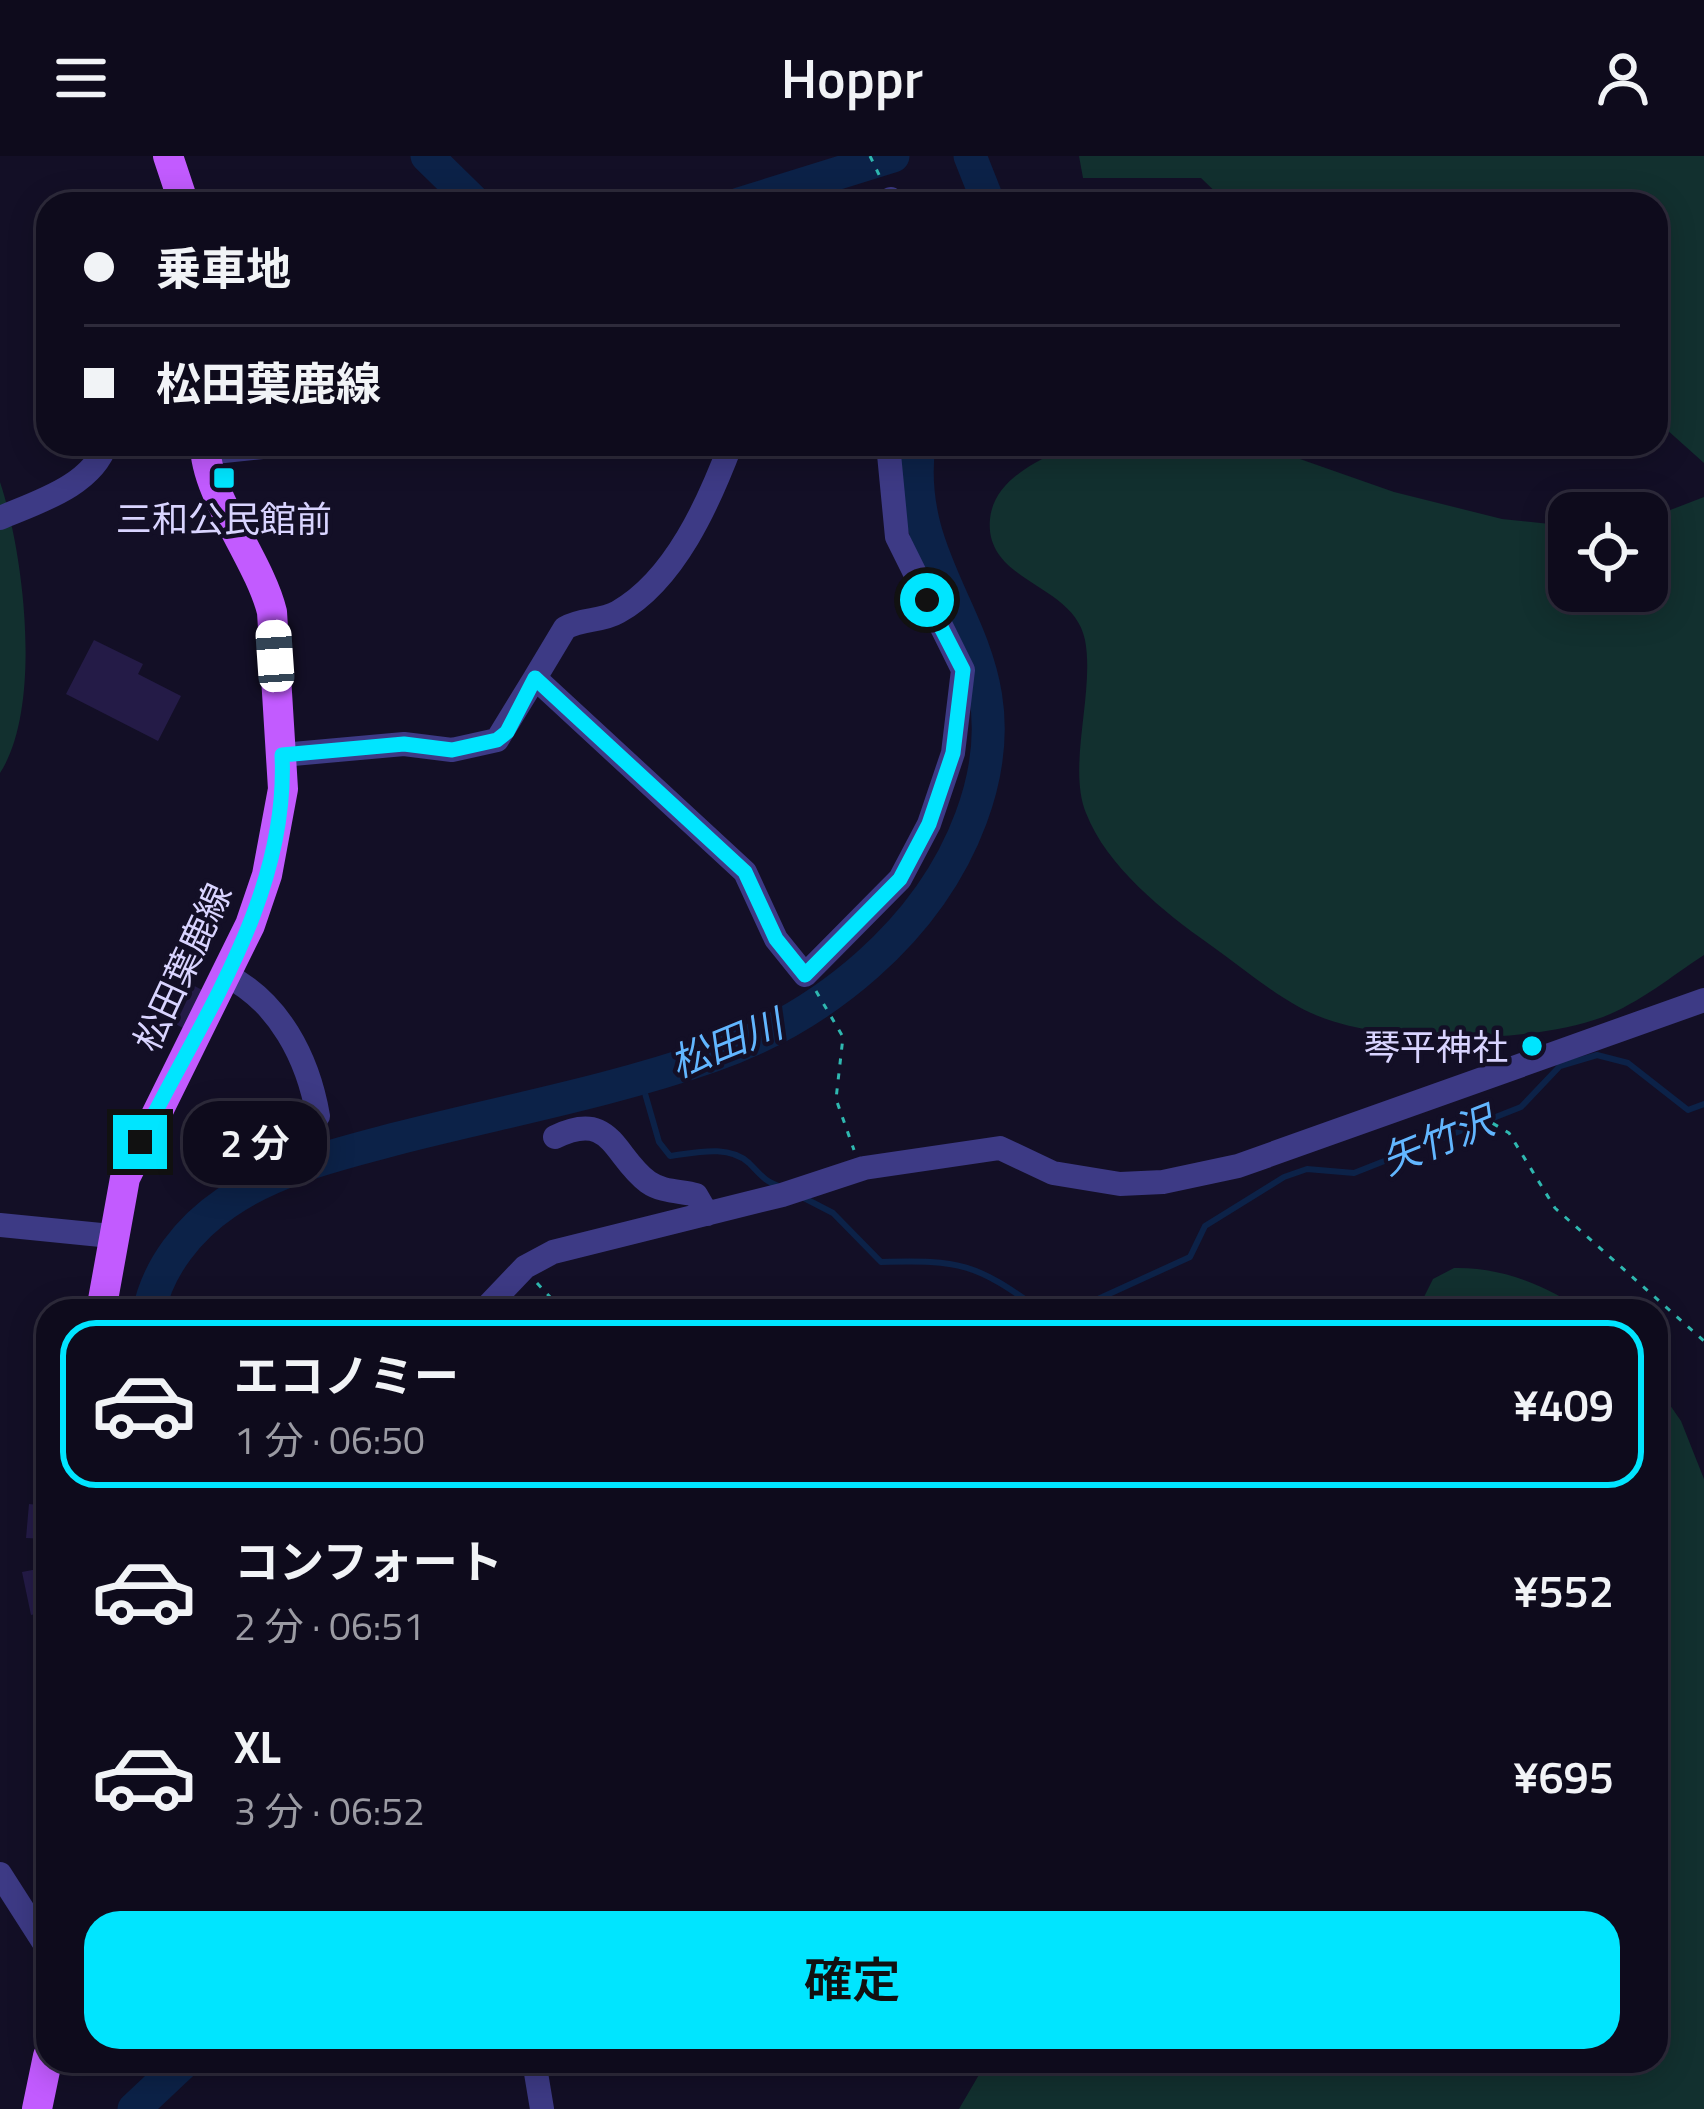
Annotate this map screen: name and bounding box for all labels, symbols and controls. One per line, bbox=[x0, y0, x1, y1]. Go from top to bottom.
text: Hoppr bbox=[781, 37, 923, 119]
icon: menu bbox=[48, 45, 114, 111]
icon: person bbox=[1590, 45, 1656, 111]
text: 乗車地 bbox=[156, 234, 291, 302]
text: 松田葉鹿線 bbox=[156, 349, 381, 417]
marker: 三和公民館前 bbox=[211, 465, 237, 491]
place label: 三和公民館前 bbox=[116, 491, 332, 546]
map controls bbox=[1548, 492, 1668, 612]
button: locate bbox=[1548, 492, 1668, 612]
route start bbox=[900, 573, 954, 627]
car bbox=[255, 619, 295, 693]
street label: 松田葉鹿線 bbox=[119, 874, 245, 1060]
water label: 松田川 bbox=[661, 992, 795, 1092]
place label: 琴平神社 bbox=[1364, 1019, 1508, 1074]
marker: 琴平神社 bbox=[1519, 1033, 1545, 1059]
water label: 矢竹沢 bbox=[1372, 1089, 1507, 1189]
callout: 2 分 bbox=[182, 1100, 326, 1184]
text: 2 分 bbox=[220, 1113, 290, 1172]
route end bbox=[113, 1115, 167, 1169]
text: エコノミー bbox=[234, 1341, 459, 1409]
icon: car bbox=[90, 1350, 198, 1458]
text: ¥409 bbox=[1513, 1370, 1614, 1438]
text: 1 分 · 06:50 bbox=[234, 1410, 425, 1469]
text: コンフォート bbox=[234, 1527, 503, 1595]
icon: car bbox=[90, 1536, 198, 1644]
text: ¥552 bbox=[1513, 1556, 1614, 1624]
text: 2 分 · 06:51 bbox=[234, 1596, 425, 1655]
text: XL bbox=[234, 1712, 281, 1780]
icon: car bbox=[90, 1722, 198, 1830]
text: ¥695 bbox=[1513, 1742, 1614, 1810]
text: 3 分 · 06:52 bbox=[234, 1781, 425, 1840]
button: 確定 bbox=[84, 1911, 1620, 2049]

